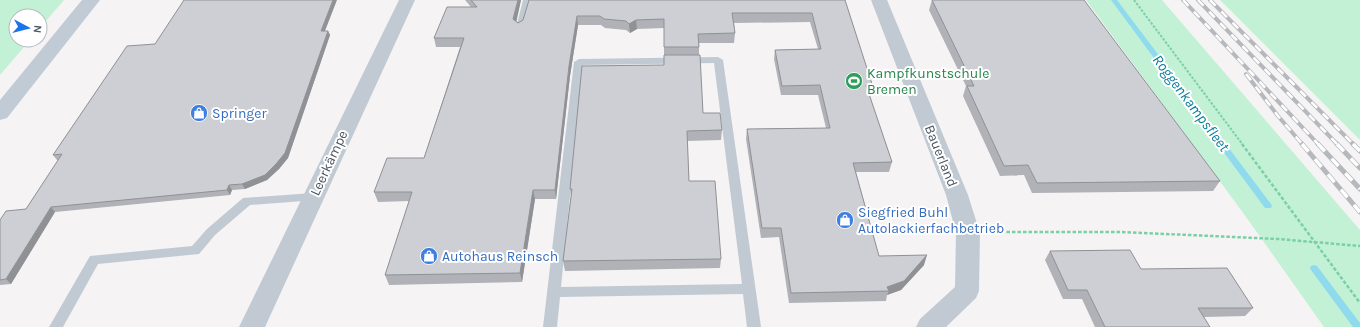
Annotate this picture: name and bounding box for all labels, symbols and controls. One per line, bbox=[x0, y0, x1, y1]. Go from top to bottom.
north arrow bbox=[8, 8, 48, 48]
text: N bbox=[30, 24, 44, 34]
water label: Roggenkampsfleet bbox=[1149, 51, 1234, 156]
place label: Kampfkunstschule Bremen bbox=[867, 65, 989, 98]
sports icon: Kampfkunstschule Bremen bbox=[844, 71, 864, 91]
shop icon: Springer bbox=[189, 103, 209, 123]
place label: Springer bbox=[212, 105, 267, 122]
street label: Bauerland bbox=[921, 122, 961, 190]
street label: Leerkämpe bbox=[306, 128, 352, 198]
place label: Siegfried Buhl Autolackierfachbetrieb bbox=[858, 204, 1004, 237]
shop icon: Siegfried Buhl Autolackierfachbetrieb bbox=[835, 210, 855, 230]
shop icon: Autohaus Reinsch bbox=[419, 246, 439, 266]
place label: Autohaus Reinsch bbox=[442, 248, 558, 265]

